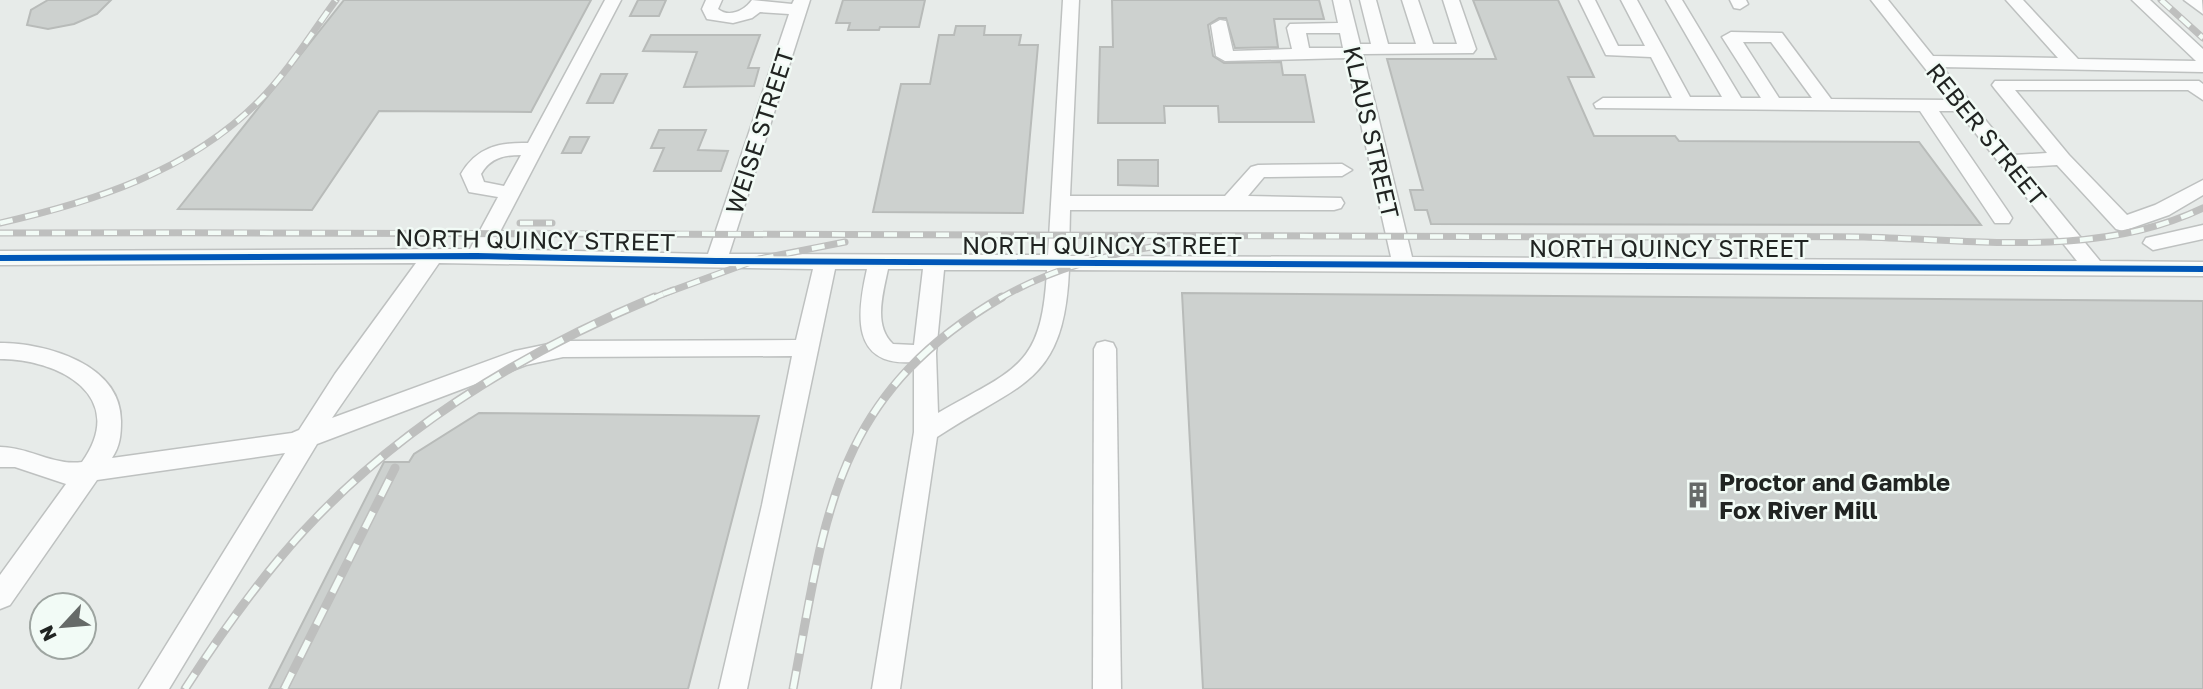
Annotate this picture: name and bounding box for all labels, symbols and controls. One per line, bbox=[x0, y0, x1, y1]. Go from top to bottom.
street label: KLAUS STREET bbox=[1338, 43, 1406, 221]
street label: WEISE STREET bbox=[719, 45, 799, 217]
street label: REBER STREET bbox=[1921, 57, 2053, 211]
street label: NORTH QUINCY STREET bbox=[395, 222, 675, 256]
street label: NORTH QUINCY STREET bbox=[962, 230, 1242, 259]
street label: NORTH QUINCY STREET bbox=[1529, 233, 1809, 262]
place label: Proctor and Gamble Fox River Mill bbox=[1719, 467, 1950, 524]
building icon: Proctor and Gamble Fox River Mill bbox=[1683, 480, 1713, 510]
north arrow bbox=[28, 591, 98, 661]
text: N bbox=[34, 622, 61, 645]

